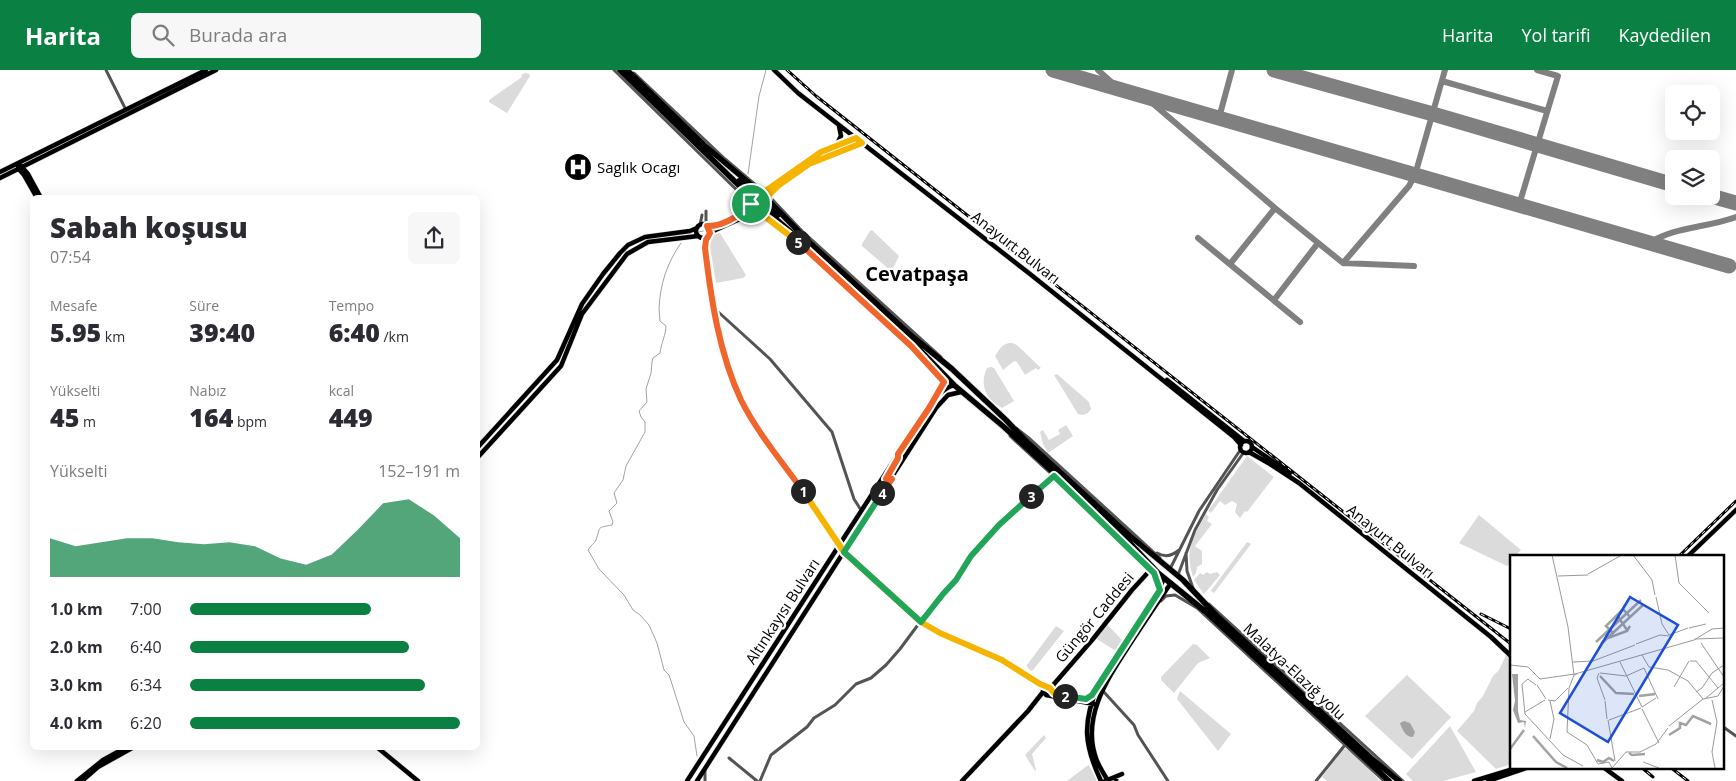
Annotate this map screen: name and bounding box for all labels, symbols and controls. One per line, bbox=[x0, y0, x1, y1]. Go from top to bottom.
search box bbox=[131, 13, 481, 58]
text: Harita bbox=[25, 19, 101, 52]
icon: search bbox=[149, 21, 177, 49]
text: Burada ara bbox=[189, 22, 287, 48]
text: Harita bbox=[1442, 23, 1494, 47]
text: Yol tarifi bbox=[1522, 23, 1591, 47]
text: Kaydedilen bbox=[1619, 23, 1711, 47]
map controls bbox=[1665, 85, 1720, 205]
button: locate bbox=[1665, 85, 1720, 140]
button: layers bbox=[1665, 150, 1720, 205]
hospital icon: Saglık Ocagı bbox=[563, 152, 593, 182]
place label: Saglık Ocagı bbox=[597, 157, 680, 177]
pin bbox=[730, 183, 772, 225]
icon: arrive bbox=[737, 190, 765, 218]
street label: Anayurt Bulvarı bbox=[967, 206, 1065, 288]
text: Sabah koşusu bbox=[50, 208, 248, 246]
button: share bbox=[408, 212, 460, 264]
pin: 5 bbox=[786, 230, 810, 254]
text: 5 bbox=[794, 233, 803, 252]
text: 07:54 bbox=[50, 246, 91, 268]
district label: Cevatpaşa bbox=[865, 260, 969, 287]
text: Mesafe bbox=[50, 296, 97, 315]
text: Süre bbox=[189, 296, 219, 315]
text: Tempo bbox=[329, 296, 374, 315]
text: 5.95 bbox=[50, 315, 101, 349]
text: 39:40 bbox=[189, 315, 255, 349]
text: 6:40 bbox=[329, 315, 380, 349]
text: km bbox=[101, 327, 125, 346]
text: /km bbox=[380, 327, 409, 346]
text: Yükselti bbox=[50, 381, 100, 400]
text: Nabız bbox=[189, 381, 226, 400]
text: kcal bbox=[329, 381, 354, 400]
text: 45 bbox=[50, 400, 79, 434]
text: 164 bbox=[189, 400, 233, 434]
text: 449 bbox=[329, 400, 373, 434]
text: m bbox=[79, 412, 96, 431]
text: bpm bbox=[233, 412, 267, 431]
text: Yükselti bbox=[50, 460, 108, 482]
text: 152–191 m bbox=[378, 460, 460, 482]
pin: 1 bbox=[790, 478, 816, 504]
pin: 4 bbox=[870, 480, 894, 506]
text: 1 bbox=[799, 482, 808, 501]
text: 4 bbox=[878, 484, 887, 503]
pin: 3 bbox=[1018, 484, 1044, 508]
text: 3 bbox=[1027, 487, 1036, 506]
street label: Anayurt Bulvarı bbox=[1343, 499, 1439, 583]
street label: Altınkayısı Bulvarı bbox=[740, 554, 824, 668]
inset map bbox=[1510, 555, 1724, 768]
street label: Güngör Caddesi bbox=[1050, 568, 1138, 666]
text: 1.0 km bbox=[50, 598, 103, 620]
text: 7:00 bbox=[130, 598, 162, 620]
street label: Malatya-Elazığ yolu bbox=[1240, 618, 1350, 724]
text: 2.0 km bbox=[50, 636, 103, 658]
text: 6:40 bbox=[130, 636, 162, 658]
text: 3.0 km bbox=[50, 674, 103, 696]
text: 6:34 bbox=[130, 674, 162, 696]
pin: 2 bbox=[1052, 684, 1078, 708]
text: 2 bbox=[1061, 687, 1070, 706]
text: 4.0 km bbox=[50, 712, 103, 734]
text: 6:20 bbox=[130, 712, 162, 734]

